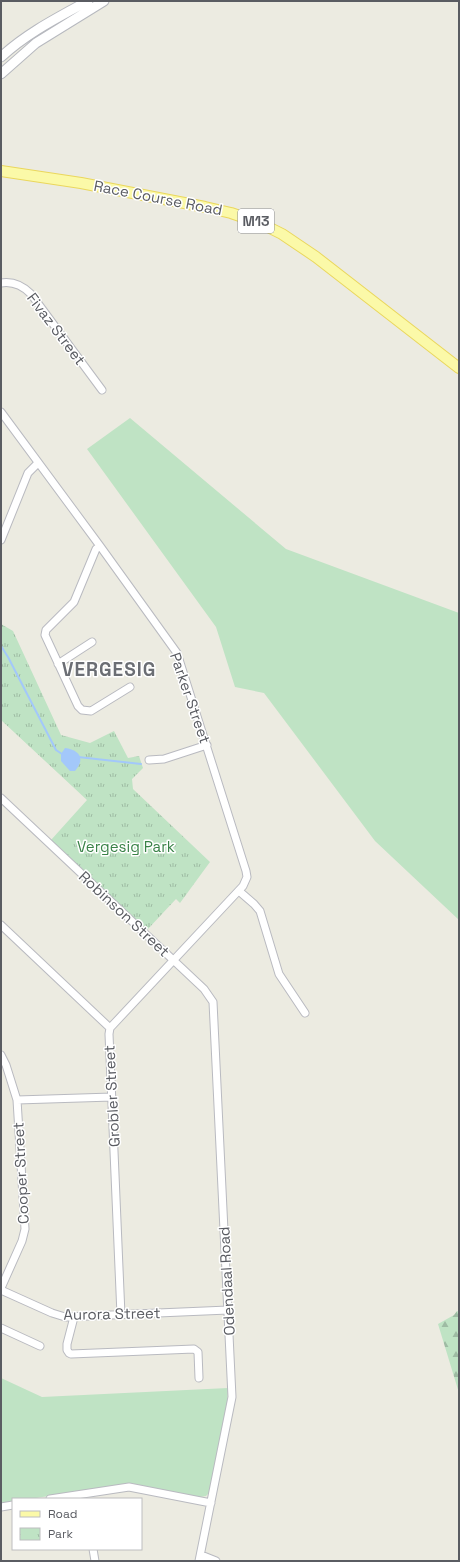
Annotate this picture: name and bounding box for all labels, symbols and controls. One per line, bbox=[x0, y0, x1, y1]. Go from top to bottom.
street label: Race Course Road bbox=[92, 176, 224, 219]
road number: M13 bbox=[238, 209, 274, 233]
street label: Fivaz Street bbox=[23, 289, 90, 369]
street label: Parker Street bbox=[166, 650, 215, 746]
district label: VERGESIG bbox=[62, 657, 156, 682]
park label: Vergesig Park bbox=[77, 837, 175, 856]
street label: Robinson Street bbox=[75, 867, 174, 961]
street label: Grobler Street bbox=[99, 1044, 124, 1148]
street label: Cooper Street bbox=[8, 1121, 33, 1224]
street label: Odendaal Road bbox=[214, 1226, 239, 1336]
street label: Aurora Street bbox=[63, 1303, 161, 1324]
legend bbox=[12, 1498, 142, 1550]
text: Road bbox=[48, 1506, 77, 1522]
text: Park bbox=[48, 1526, 73, 1542]

